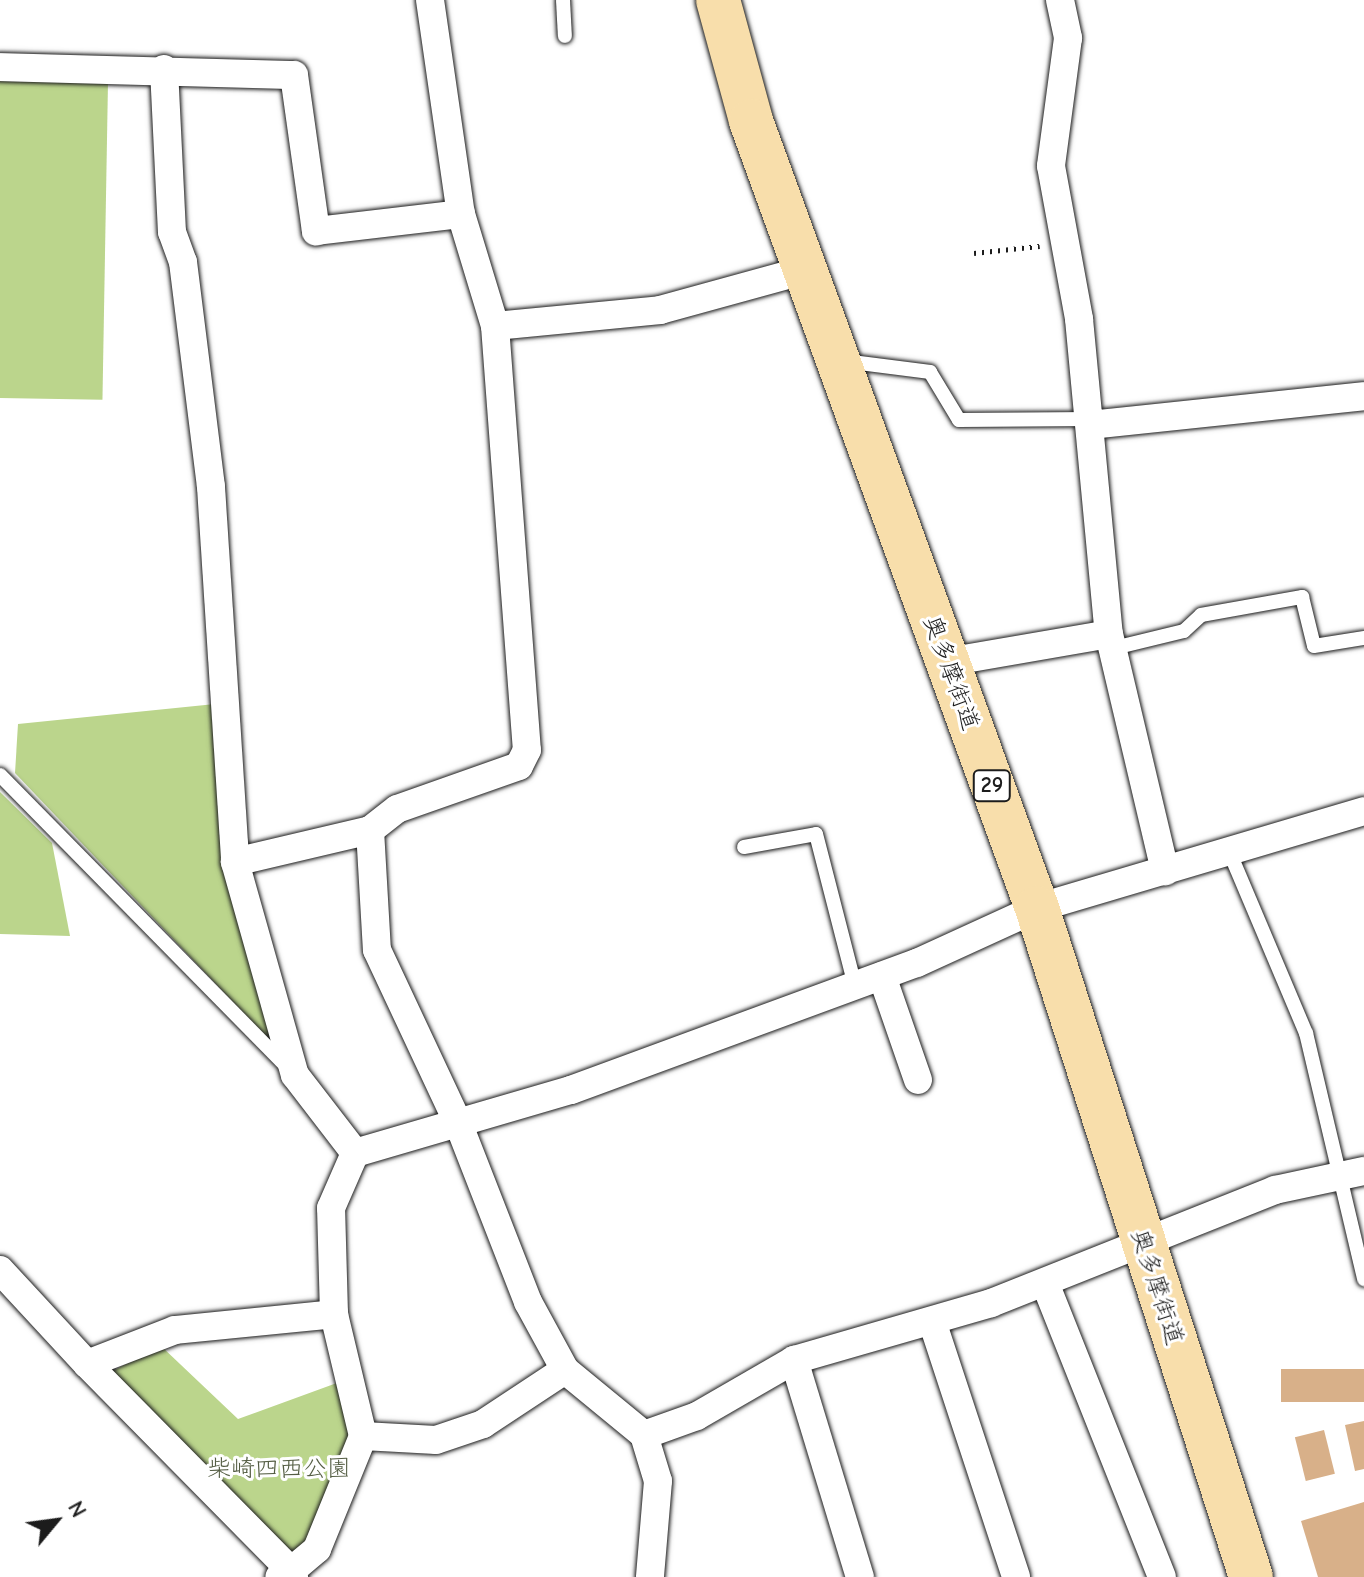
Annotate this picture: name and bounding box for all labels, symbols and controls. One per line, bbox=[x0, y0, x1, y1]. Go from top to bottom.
street label: 奥多摩街道 bbox=[917, 612, 985, 734]
road number: 29 bbox=[972, 768, 1012, 804]
street label: 奥多摩街道 bbox=[1125, 1225, 1189, 1349]
park label: 柴崎四西公園 bbox=[207, 1455, 351, 1483]
north arrow bbox=[16, 1481, 96, 1561]
text: N bbox=[62, 1497, 92, 1522]

